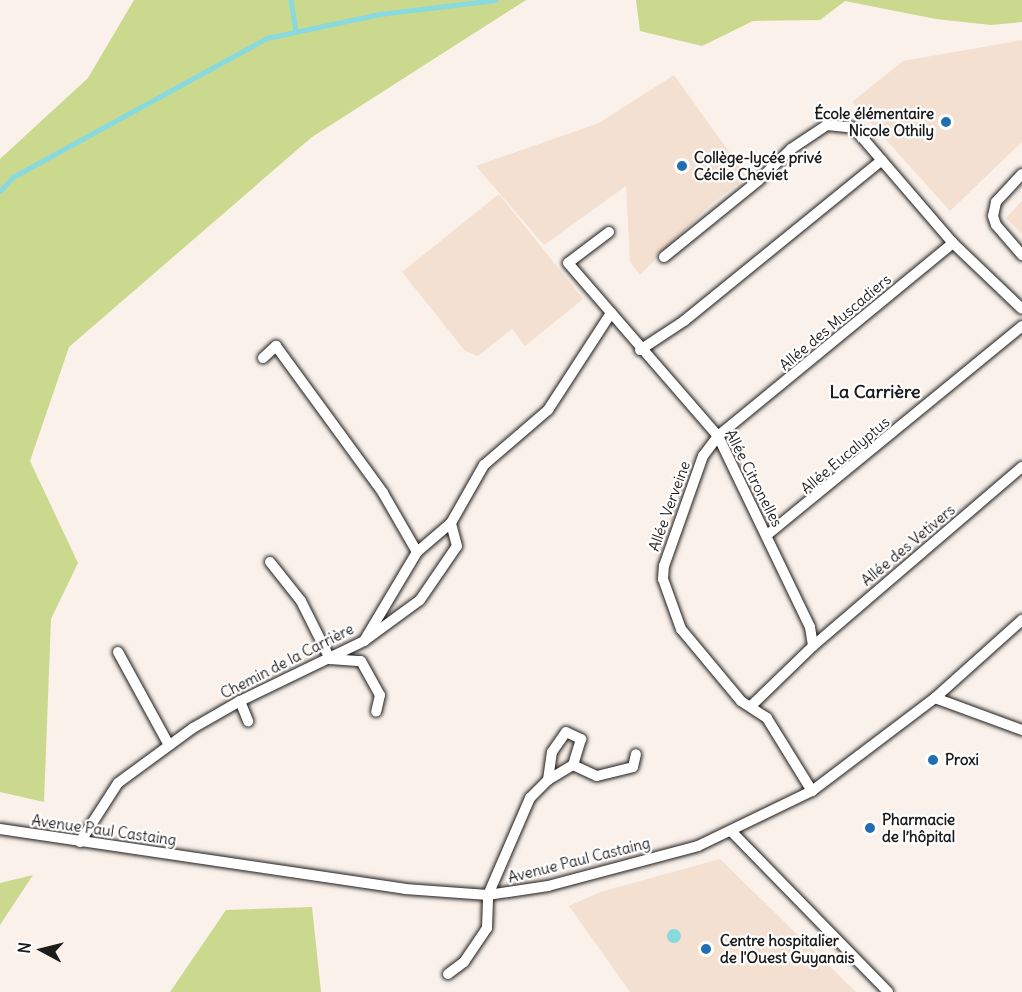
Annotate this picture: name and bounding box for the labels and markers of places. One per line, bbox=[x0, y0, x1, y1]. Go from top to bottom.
place label: École élémentaire Nicole Othily bbox=[814, 104, 934, 139]
marker: École élémentaire Nicole Othily bbox=[939, 115, 953, 129]
place label: Collège-lycée privé Cécile Cheviet bbox=[694, 148, 822, 183]
marker: Collège-lycée privé Cécile Cheviet bbox=[675, 159, 689, 173]
place label: Proxi bbox=[945, 751, 979, 769]
marker: Proxi bbox=[926, 753, 940, 767]
place label: Pharmacie de l’hôpital bbox=[882, 810, 955, 845]
marker: Pharmacie de l’hôpital bbox=[863, 821, 877, 835]
place label: Centre hospitalier de l'Ouest Guyanais bbox=[720, 931, 854, 966]
marker: Centre hospitalier de l'Ouest Guyanais bbox=[697, 940, 715, 958]

